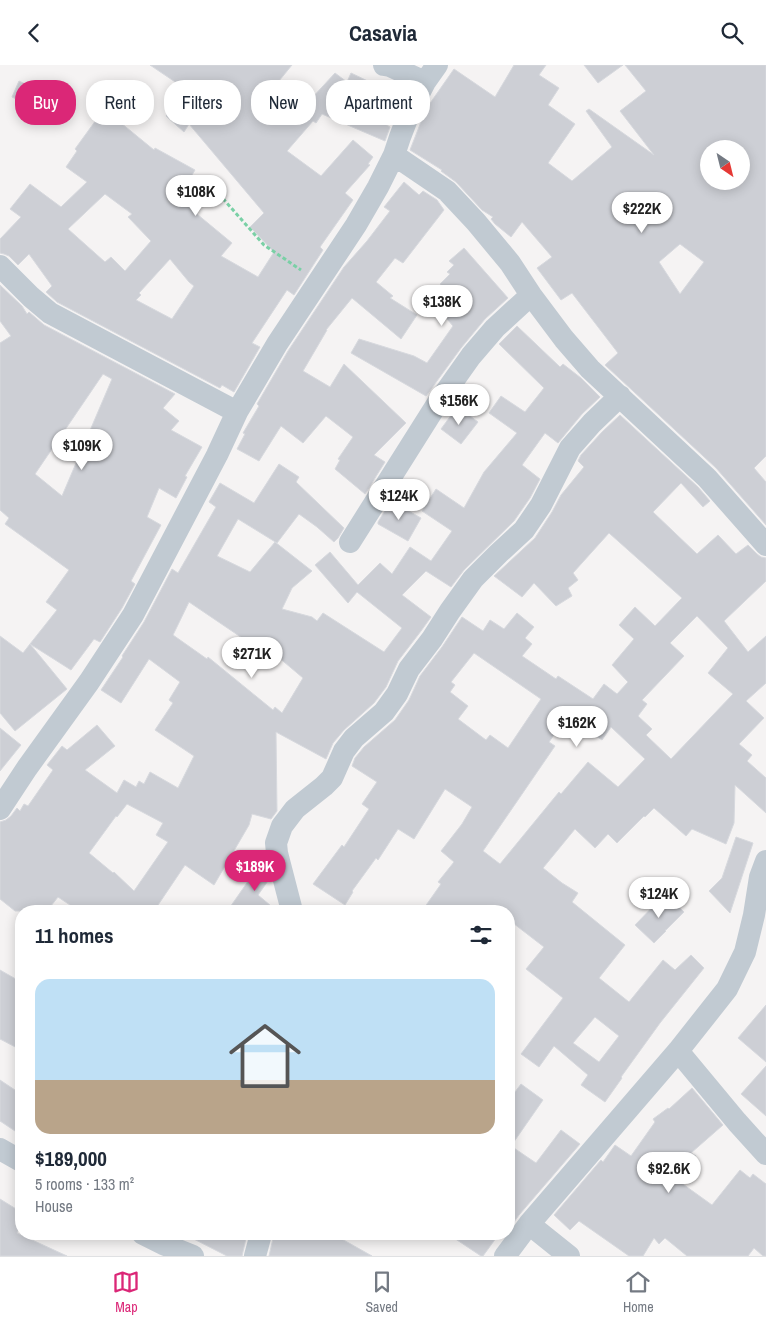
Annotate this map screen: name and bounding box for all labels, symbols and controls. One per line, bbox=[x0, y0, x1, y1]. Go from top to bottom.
text: Casavia bbox=[349, 18, 417, 48]
icon: back bbox=[20, 19, 48, 47]
icon: search bbox=[718, 19, 746, 47]
chip: Buy bbox=[15, 80, 76, 125]
chip: Rent bbox=[86, 80, 154, 125]
chip: Filters bbox=[164, 80, 241, 125]
chip: New bbox=[251, 80, 316, 125]
chip: Apartment bbox=[326, 80, 430, 125]
north arrow bbox=[700, 140, 750, 190]
map controls bbox=[700, 140, 750, 190]
pin: $108K bbox=[161, 175, 231, 217]
text: $108K bbox=[177, 180, 215, 202]
pin: $222K bbox=[607, 191, 677, 234]
text: $222K bbox=[623, 197, 661, 219]
pin: $138K bbox=[407, 285, 477, 327]
text: $138K bbox=[423, 290, 461, 312]
pin: $156K bbox=[424, 383, 494, 426]
text: $156K bbox=[440, 389, 478, 411]
pin: $109K bbox=[47, 429, 117, 471]
text: $109K bbox=[63, 434, 101, 456]
pin: $124K bbox=[364, 479, 434, 521]
text: $124K bbox=[380, 484, 418, 506]
pin: $271K bbox=[217, 637, 287, 679]
text: $271K bbox=[233, 642, 271, 664]
pin: $162K bbox=[542, 705, 612, 748]
text: $162K bbox=[558, 711, 596, 733]
pin: $189K bbox=[220, 849, 290, 892]
text: $189K bbox=[236, 855, 274, 877]
pin: $124K bbox=[624, 877, 694, 919]
text: $124K bbox=[640, 882, 678, 904]
text: 11 homes bbox=[35, 921, 114, 950]
icon: filters bbox=[467, 921, 495, 949]
icon: home bbox=[220, 1011, 310, 1101]
text: $189,000 bbox=[35, 1144, 107, 1173]
pin: $92.6K bbox=[628, 1151, 710, 1194]
text: $92.6K bbox=[648, 1157, 690, 1179]
text: 5 rooms · 133 m² bbox=[35, 1173, 134, 1195]
text: House bbox=[35, 1195, 73, 1217]
tab: Map bbox=[112, 1268, 140, 1316]
tab: Saved bbox=[365, 1268, 398, 1316]
tab: Home bbox=[623, 1268, 654, 1316]

